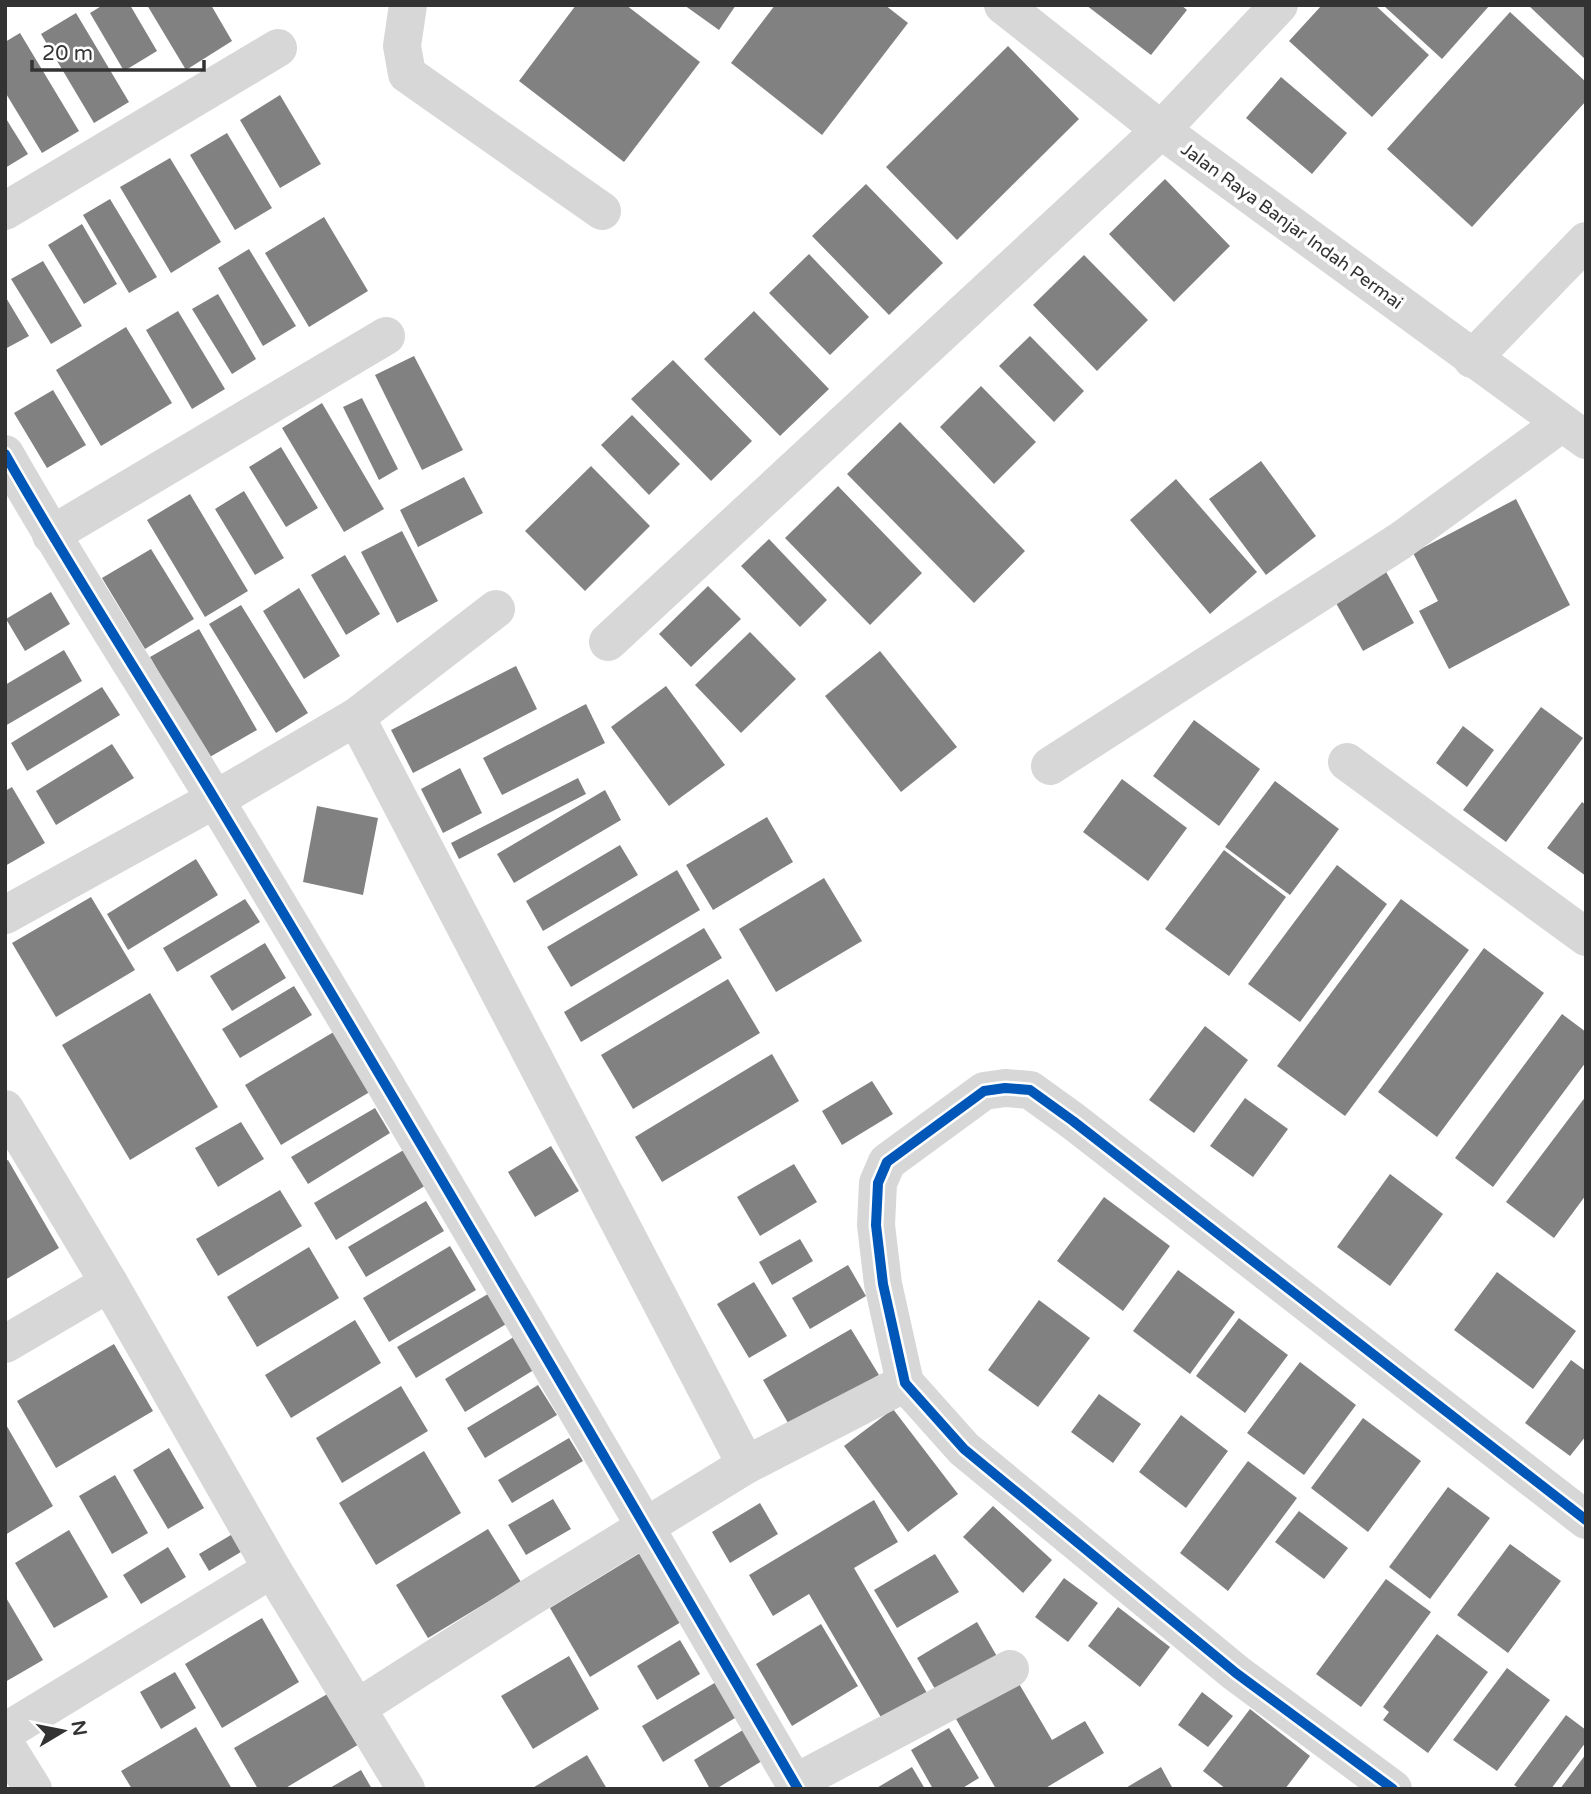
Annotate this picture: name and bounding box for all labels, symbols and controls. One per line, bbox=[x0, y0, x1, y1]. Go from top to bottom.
scale bar bbox=[32, 28, 203, 72]
text: 20 m bbox=[42, 41, 93, 66]
street label: Jalan Raya Banjar Indah Permai bbox=[1177, 138, 1407, 314]
north arrow bbox=[28, 1696, 98, 1766]
text: N bbox=[67, 1719, 91, 1738]

